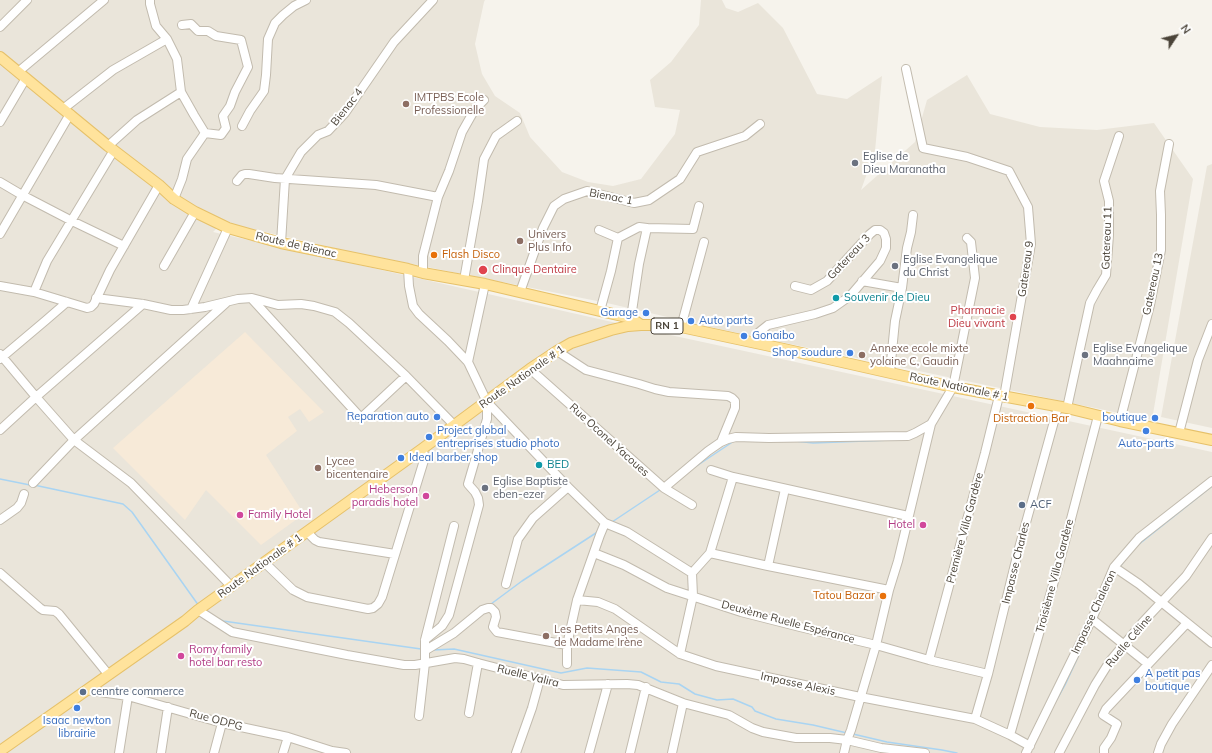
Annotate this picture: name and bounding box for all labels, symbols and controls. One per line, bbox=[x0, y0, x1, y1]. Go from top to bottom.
north arrow bbox=[1156, 16, 1196, 56]
text: N bbox=[1178, 22, 1194, 37]
street label: Bienac 4 bbox=[328, 86, 366, 128]
place label: IMTPBS Ecole Professionelle bbox=[414, 91, 484, 117]
marker: IMTPBS Ecole Professionelle bbox=[401, 99, 411, 109]
place label: Eglise de Dieu Maranatha bbox=[863, 150, 946, 176]
marker: Eglise de Dieu Maranatha bbox=[850, 158, 860, 168]
street label: Bienac 1 bbox=[588, 186, 634, 208]
street label: Gatereau 11 bbox=[1099, 206, 1115, 270]
place label: Univers Plus Info bbox=[528, 228, 572, 254]
street label: Route de Bienac bbox=[254, 229, 338, 261]
street label: Gatereau 3 bbox=[825, 232, 873, 282]
marker: Univers Plus Info bbox=[515, 236, 525, 246]
street label: Gatereau 9 bbox=[1016, 240, 1036, 298]
place label: Flash Disco bbox=[442, 248, 500, 262]
marker: Flash Disco bbox=[429, 250, 439, 260]
street label: Gatereau 13 bbox=[1140, 252, 1166, 316]
place label: Eglise Evangelique du Christ bbox=[903, 253, 998, 279]
marker: Eglise Evangelique du Christ bbox=[890, 261, 900, 271]
place label: Clinque Dentaire bbox=[492, 263, 577, 277]
marker: Clinque Dentaire bbox=[477, 264, 489, 276]
place label: Souvenir de Dieu bbox=[844, 291, 930, 305]
marker: Souvenir de Dieu bbox=[831, 293, 841, 303]
place label: Pharmacie Dieu vivant bbox=[948, 304, 1005, 330]
place label: Garage bbox=[600, 306, 638, 320]
marker: Garage bbox=[641, 308, 651, 318]
marker: Pharmacie Dieu vivant bbox=[1008, 312, 1018, 322]
place label: Auto parts bbox=[699, 314, 753, 328]
marker: Auto parts bbox=[686, 316, 696, 326]
road number: RN 1 bbox=[651, 318, 683, 334]
place label: Gonaibo bbox=[752, 329, 795, 343]
marker: Gonaibo bbox=[739, 331, 749, 341]
place label: Annexe ecole mixte yolaine C, Gaudin bbox=[870, 342, 969, 368]
place label: Eglise Evangelique Maahnaime bbox=[1093, 342, 1188, 368]
street label: Route Nationale # 1 bbox=[477, 343, 567, 411]
place label: Shop soudure bbox=[772, 346, 842, 360]
marker: Shop soudure bbox=[845, 348, 855, 358]
marker: Annexe ecole mixte yolaine C, Gaudin bbox=[857, 350, 867, 360]
marker: Eglise Evangelique Maahnaime bbox=[1080, 350, 1090, 360]
street label: Route Nationale # 1 bbox=[908, 370, 1010, 404]
street label: Rue Oconel Yacoues bbox=[566, 401, 652, 479]
marker: Distraction Bar bbox=[1026, 401, 1036, 411]
place label: Reparation auto bbox=[347, 410, 429, 424]
place label: boutique bbox=[1102, 411, 1147, 425]
marker: Reparation auto bbox=[432, 412, 442, 422]
place label: Distraction Bar bbox=[993, 412, 1069, 426]
marker: boutique bbox=[1150, 413, 1160, 423]
place label: Project global entreprises studio photo bbox=[437, 424, 559, 450]
marker: Auto-parts bbox=[1141, 426, 1151, 436]
marker: Project global entreprises studio photo bbox=[424, 432, 434, 442]
place label: Auto-parts bbox=[1118, 437, 1174, 451]
place label: Ideal barber shop bbox=[409, 451, 498, 465]
marker: Ideal barber shop bbox=[396, 453, 406, 463]
place label: Lycee bicentenaire bbox=[326, 455, 388, 481]
place label: BED bbox=[547, 458, 569, 472]
marker: BED bbox=[534, 460, 544, 470]
marker: Lycee bicentenaire bbox=[313, 463, 323, 473]
street label: Première Villa Gardère bbox=[944, 471, 986, 585]
place label: Eglise Baptiste eben-ezer bbox=[493, 475, 568, 501]
place label: Heberson paradis hotel bbox=[352, 483, 418, 509]
marker: Eglise Baptiste eben-ezer bbox=[480, 483, 490, 493]
marker: Heberson paradis hotel bbox=[421, 491, 431, 501]
place label: ACF bbox=[1030, 498, 1052, 512]
marker: ACF bbox=[1017, 500, 1027, 510]
place label: Family Hotel bbox=[248, 508, 311, 522]
marker: Family Hotel bbox=[235, 510, 245, 520]
place label: Hotel bbox=[888, 518, 915, 532]
street label: Troisième Villa Gardère bbox=[1033, 518, 1077, 634]
marker: Hotel bbox=[918, 520, 928, 530]
street label: Impasse Charles bbox=[999, 521, 1033, 605]
street label: Route Nationale # 1 bbox=[215, 531, 305, 601]
street label: Impasse Chaleron bbox=[1069, 568, 1119, 656]
place label: Tatou Bazar bbox=[813, 589, 875, 603]
marker: Tatou Bazar bbox=[878, 591, 888, 601]
street label: Deuxème Ruelle Espérance bbox=[720, 598, 856, 646]
street label: Ruelle Céline bbox=[1103, 612, 1155, 670]
place label: Les Petits Anges de Madame Irène bbox=[554, 623, 642, 649]
marker: Les Petits Anges de Madame Irène bbox=[541, 631, 551, 641]
place label: Romy family hotel bar resto bbox=[189, 643, 262, 669]
marker: Romy family hotel bar resto bbox=[176, 651, 186, 661]
street label: Ruelle Valira bbox=[496, 662, 560, 690]
place label: A petit pas boutique bbox=[1145, 667, 1200, 693]
street label: Impasse Alexis bbox=[759, 670, 837, 698]
marker: A petit pas boutique bbox=[1132, 675, 1142, 685]
place label: cenntre commerce bbox=[91, 685, 184, 699]
marker: cenntre commerce bbox=[78, 687, 88, 697]
marker: Isaac newton librairie bbox=[72, 703, 82, 713]
street label: Rue ODPG bbox=[188, 707, 244, 733]
place label: Isaac newton librairie bbox=[43, 714, 111, 740]

